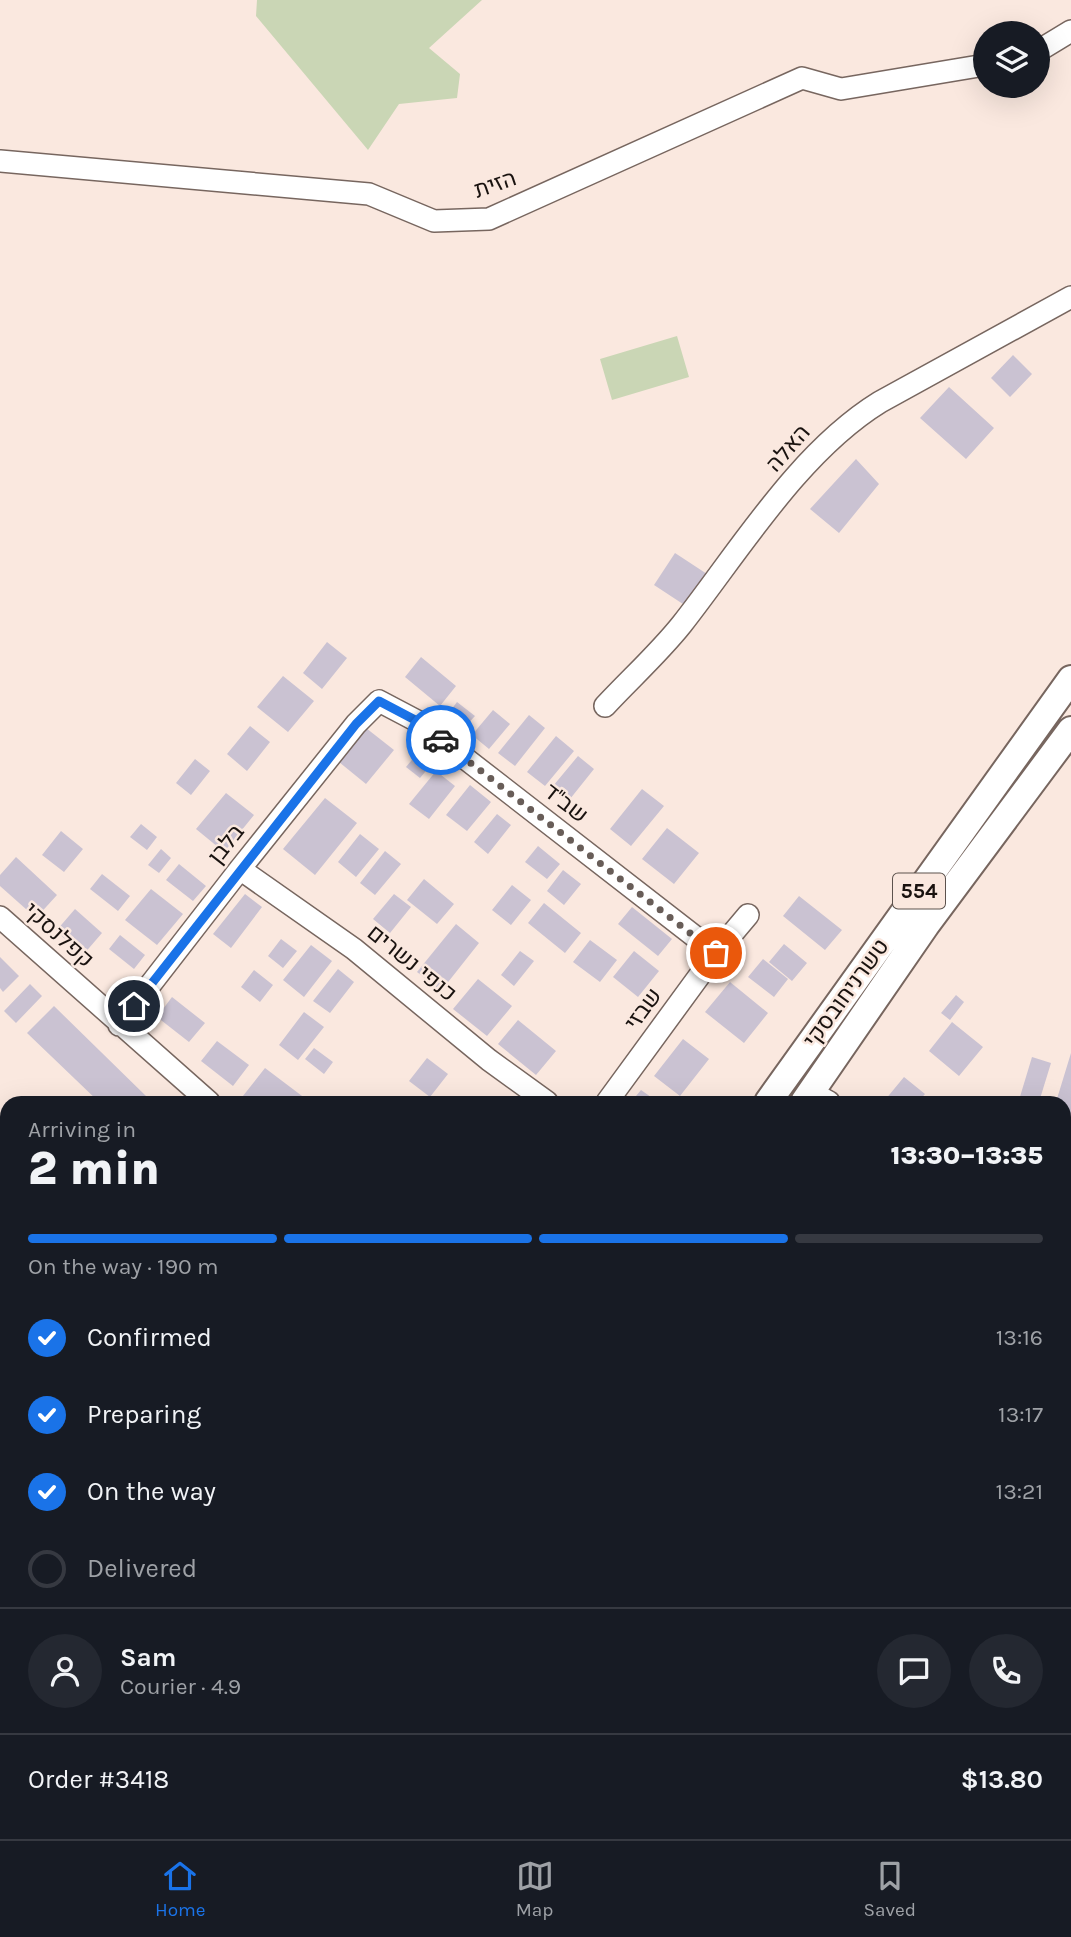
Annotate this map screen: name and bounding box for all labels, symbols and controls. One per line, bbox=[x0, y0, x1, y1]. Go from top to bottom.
map controls bbox=[973, 21, 1050, 98]
button: layers bbox=[973, 21, 1050, 98]
street label: הזית bbox=[470, 164, 520, 204]
street label: האלה bbox=[760, 419, 816, 477]
courier bbox=[406, 705, 476, 775]
icon: car bbox=[422, 721, 460, 759]
street label: שב''ד bbox=[539, 777, 593, 829]
street label: בלבן bbox=[202, 819, 250, 869]
road number: 554 bbox=[893, 874, 945, 908]
street label: קפלנסקי bbox=[18, 897, 100, 973]
street label: כנפי נשרים bbox=[362, 919, 462, 1007]
pin bbox=[686, 923, 746, 983]
street label: טשרניחובסקי bbox=[798, 933, 894, 1053]
icon: bag bbox=[697, 934, 735, 972]
pin bbox=[104, 976, 164, 1036]
street label: שבזי bbox=[619, 983, 667, 1035]
icon: home bbox=[115, 987, 153, 1025]
text: Arriving in bbox=[28, 1116, 136, 1143]
text: 13:30–13:35 bbox=[891, 1140, 1043, 1171]
text: 2 min bbox=[28, 1142, 160, 1196]
text: On the way · 190 m bbox=[28, 1253, 219, 1280]
icon: check bbox=[28, 1319, 66, 1357]
text: Confirmed bbox=[87, 1322, 212, 1353]
text: 13:16 bbox=[996, 1324, 1043, 1351]
icon: check bbox=[28, 1396, 66, 1434]
text: Preparing bbox=[87, 1399, 201, 1430]
text: 13:17 bbox=[998, 1401, 1043, 1428]
icon: check bbox=[28, 1473, 66, 1511]
text: On the way bbox=[87, 1476, 216, 1507]
text: 13:21 bbox=[996, 1478, 1043, 1505]
text: Delivered bbox=[87, 1553, 197, 1584]
button: person bbox=[28, 1634, 102, 1708]
button: chat bbox=[877, 1634, 951, 1708]
button: phone bbox=[969, 1634, 1043, 1708]
text: Sam bbox=[120, 1642, 176, 1673]
text: Courier · 4.9 bbox=[120, 1673, 241, 1700]
text: Order #3418 bbox=[28, 1764, 169, 1795]
text: $13.80 bbox=[961, 1764, 1043, 1795]
tab: Home bbox=[155, 1857, 206, 1921]
tab: Map bbox=[516, 1857, 554, 1921]
tab: Saved bbox=[864, 1857, 916, 1921]

